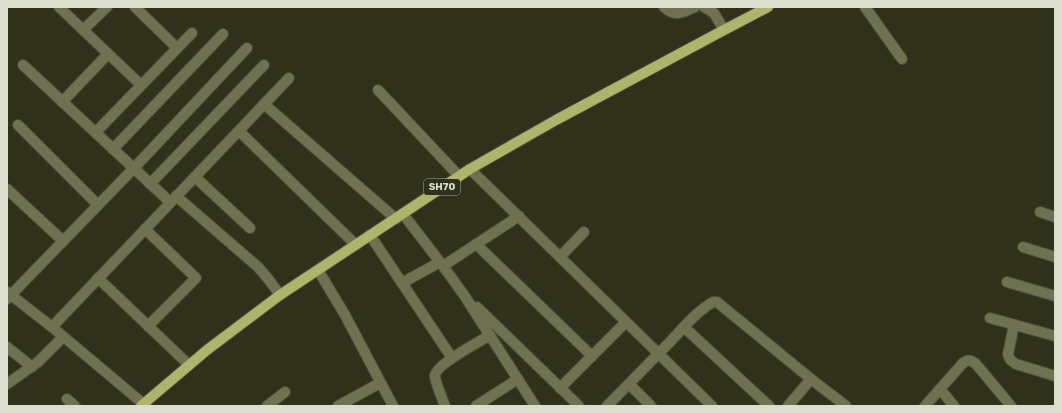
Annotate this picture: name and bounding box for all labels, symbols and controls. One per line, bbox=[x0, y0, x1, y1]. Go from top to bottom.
road number: SH70 bbox=[424, 179, 460, 195]

